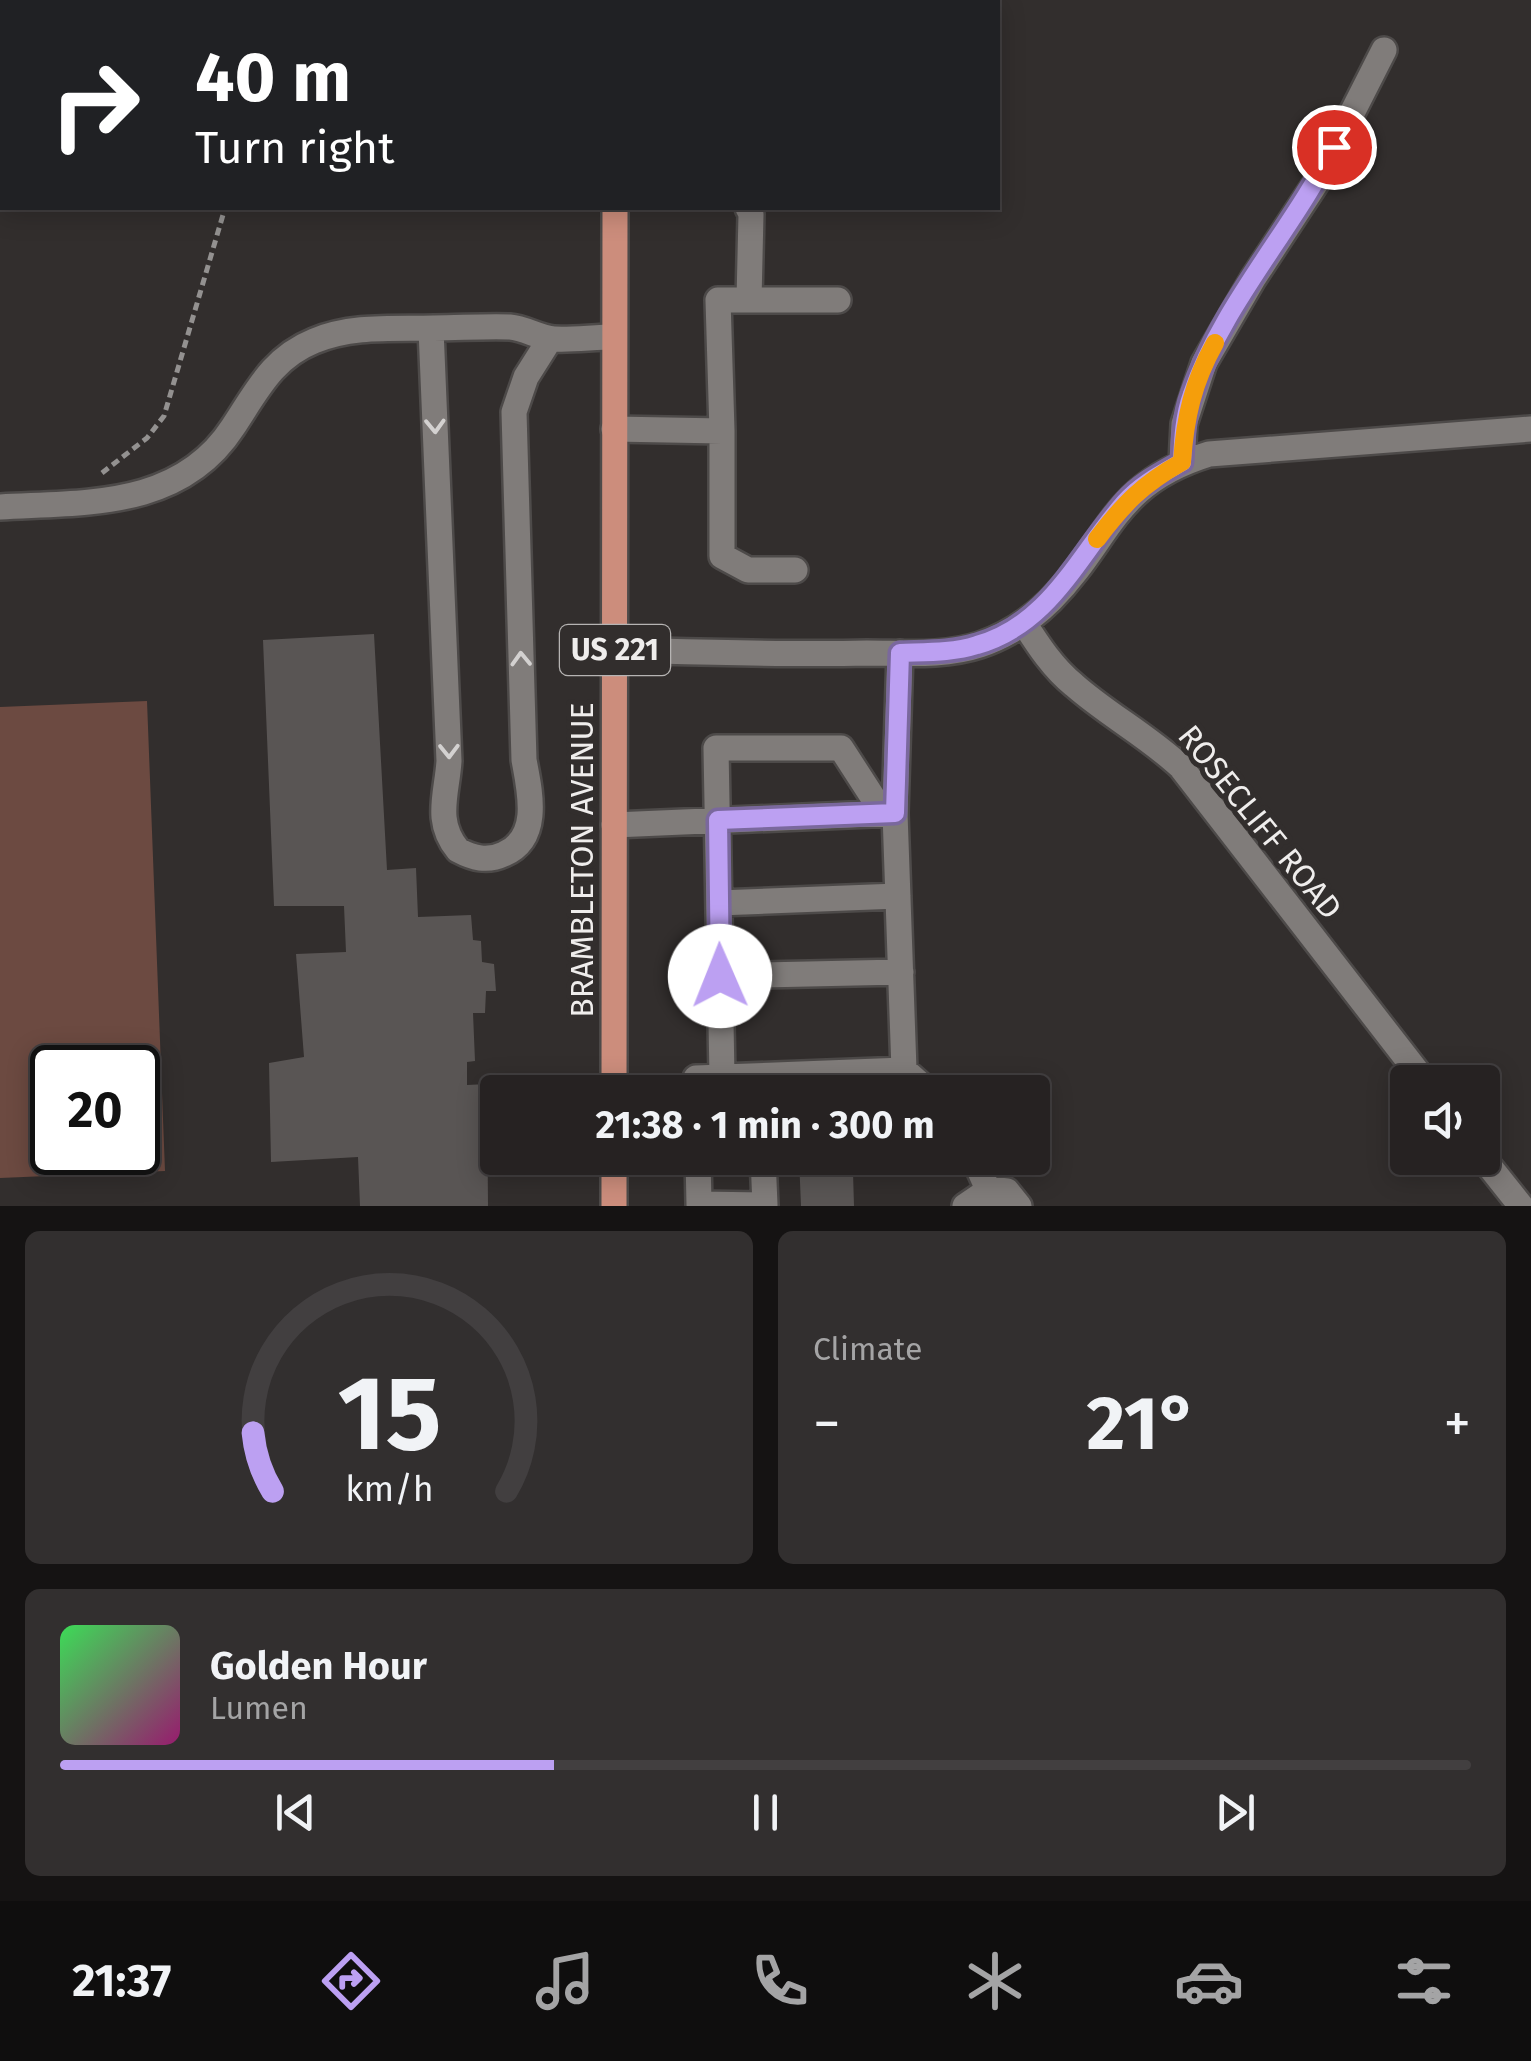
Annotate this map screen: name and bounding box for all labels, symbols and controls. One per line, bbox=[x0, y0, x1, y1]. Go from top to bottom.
text: 40 m bbox=[195, 36, 351, 120]
icon: right bbox=[30, 40, 160, 170]
pin bbox=[1292, 105, 1377, 190]
icon: arrive bbox=[1307, 120, 1362, 175]
text: Turn right bbox=[195, 121, 394, 175]
one-way arrow bbox=[424, 418, 445, 434]
road number: US 221 bbox=[560, 625, 670, 675]
one-way arrow bbox=[511, 651, 532, 667]
street label: BRAMBLETON AVENUE bbox=[563, 702, 601, 1018]
street label: ROSECLIFF ROAD bbox=[1170, 717, 1350, 927]
one-way arrow bbox=[438, 743, 459, 759]
position arrow bbox=[668, 924, 772, 1028]
speed limit sign: 20 bbox=[30, 1045, 160, 1175]
map controls bbox=[1390, 1065, 1500, 1175]
button: sound bbox=[1390, 1065, 1500, 1175]
text: 21:38 · 1 min · 300 m bbox=[596, 1102, 935, 1148]
text: Climate bbox=[813, 1330, 922, 1368]
text: 15 bbox=[337, 1352, 441, 1477]
text: 21° bbox=[1087, 1379, 1198, 1469]
text: − bbox=[813, 1391, 841, 1457]
text: + bbox=[1444, 1391, 1471, 1457]
text: km/h bbox=[345, 1468, 433, 1510]
text: Golden Hour bbox=[210, 1643, 427, 1689]
text: Lumen bbox=[210, 1689, 308, 1727]
icon: previous bbox=[268, 1785, 323, 1840]
icon: pause bbox=[738, 1785, 793, 1840]
icon: next bbox=[1208, 1785, 1263, 1840]
icon: directions bbox=[316, 1946, 386, 2016]
icon: music bbox=[530, 1946, 600, 2016]
icon: phone bbox=[745, 1946, 815, 2016]
icon: climate bbox=[960, 1946, 1030, 2016]
icon: car bbox=[1174, 1946, 1244, 2016]
icon: filters bbox=[1389, 1946, 1459, 2016]
text: 21:37 bbox=[72, 1954, 171, 2008]

